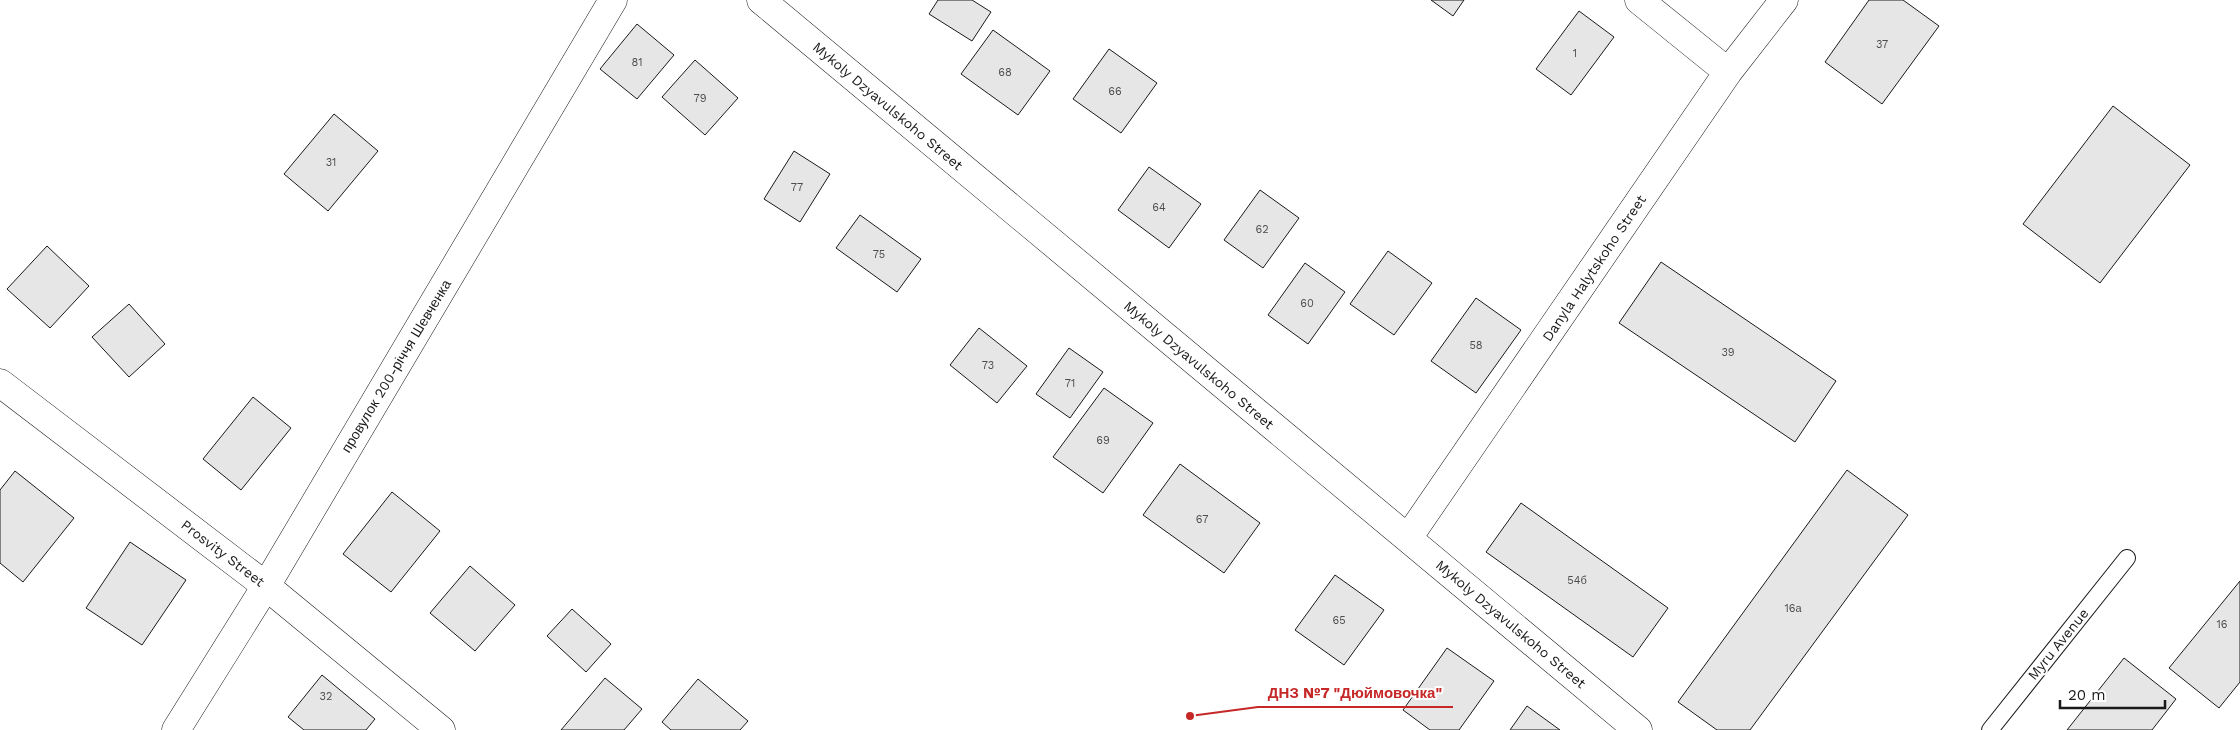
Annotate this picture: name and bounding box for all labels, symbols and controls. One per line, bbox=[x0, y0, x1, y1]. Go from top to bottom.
house number: 37 bbox=[1876, 38, 1888, 51]
street label: Mykoly Dzyavulskoho Street bbox=[810, 39, 966, 174]
house number: 1 bbox=[1573, 47, 1577, 60]
house number: 81 bbox=[631, 56, 643, 69]
house number: 68 bbox=[998, 66, 1012, 79]
house number: 66 bbox=[1108, 85, 1122, 98]
house number: 79 bbox=[694, 92, 707, 105]
house number: 31 bbox=[326, 156, 336, 169]
house number: 77 bbox=[791, 181, 803, 194]
street label: Danyla Halytskoho Street bbox=[1539, 192, 1649, 344]
house number: 64 bbox=[1152, 201, 1166, 214]
house number: 62 bbox=[1255, 223, 1269, 236]
house number: 75 bbox=[873, 248, 885, 261]
street label: провулок 200-річчя Шевченка bbox=[338, 276, 454, 455]
house number: 60 bbox=[1300, 297, 1314, 310]
street label: Mykoly Dzyavulskoho Street bbox=[1121, 298, 1277, 433]
house number: 58 bbox=[1469, 339, 1483, 352]
house number: 39 bbox=[1721, 346, 1735, 359]
house number: 73 bbox=[982, 359, 994, 372]
house number: 71 bbox=[1065, 377, 1075, 390]
house number: 69 bbox=[1096, 434, 1110, 447]
house number: 67 bbox=[1196, 513, 1208, 526]
street label: Prosvity Street bbox=[178, 516, 268, 590]
street label: Mykoly Dzyavulskoho Street bbox=[1433, 557, 1589, 692]
house number: 54б bbox=[1567, 574, 1587, 587]
house number: 16а bbox=[1784, 602, 1802, 615]
street label: Myru Avenue bbox=[2024, 605, 2092, 683]
house number: 65 bbox=[1332, 614, 1346, 627]
house number: 16 bbox=[2217, 618, 2228, 631]
callout: ДНЗ №7 "Дюймовочка" bbox=[1258, 677, 1453, 707]
scale bar bbox=[2060, 678, 2165, 710]
text: ДНЗ №7 "Дюймовочка" bbox=[1268, 684, 1442, 702]
text: 20 m bbox=[2068, 686, 2106, 704]
house number: 32 bbox=[320, 690, 332, 703]

